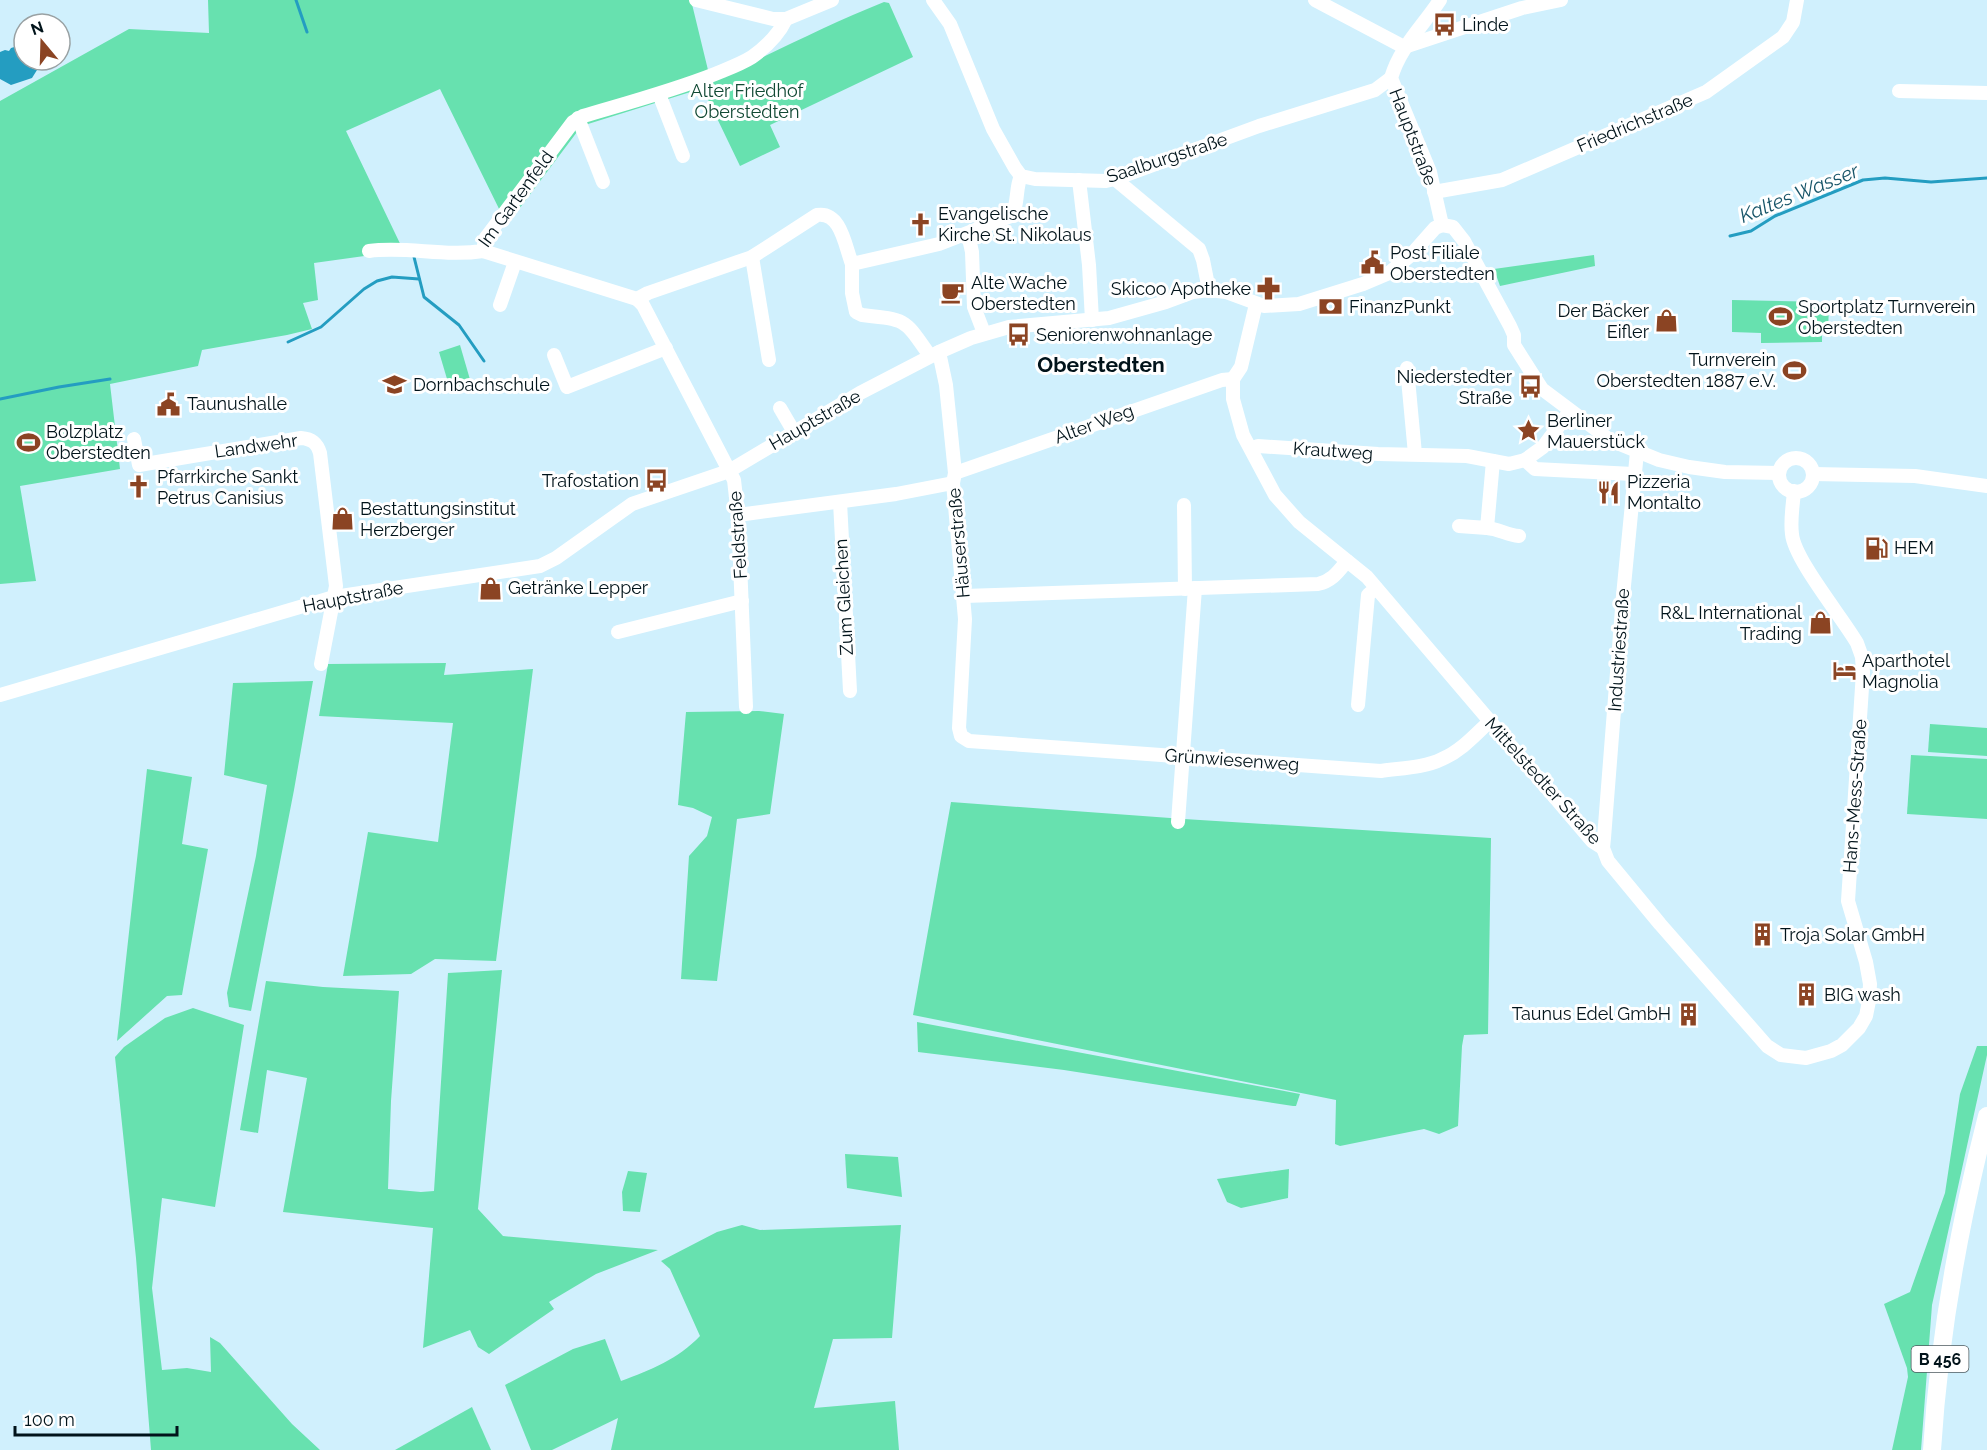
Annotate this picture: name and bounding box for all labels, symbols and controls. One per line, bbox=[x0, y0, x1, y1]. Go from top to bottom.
north arrow bbox=[12, 12, 72, 72]
bus stop icon: Linde bbox=[1431, 12, 1457, 38]
place label: Linde bbox=[1462, 14, 1509, 35]
text: N bbox=[28, 17, 46, 39]
park label: Alter Friedhof Oberstedten bbox=[691, 80, 805, 122]
street label: Hauptstraße bbox=[1385, 85, 1442, 189]
street label: Friedrichstraße bbox=[1574, 89, 1696, 156]
street label: Saalburgstraße bbox=[1104, 128, 1230, 187]
street label: Im Gartenfeld bbox=[474, 147, 558, 251]
water label: Kaltes Wasser bbox=[1736, 158, 1863, 228]
place label: Evangelische Kirche St. Nikolaus bbox=[938, 203, 1092, 245]
church icon: Evangelische Kirche St. Nikolaus bbox=[907, 211, 933, 237]
place label: Post Filiale Oberstedten bbox=[1390, 242, 1495, 284]
public building icon: Post Filiale Oberstedten bbox=[1359, 250, 1385, 276]
place label: Alte Wache Oberstedten bbox=[971, 272, 1076, 314]
pharmacy icon: Skicoo Apotheke bbox=[1256, 276, 1282, 302]
place label: Skicoo Apotheke bbox=[1111, 278, 1251, 299]
cafe icon: Alte Wache Oberstedten bbox=[940, 280, 966, 306]
bank icon: FinanzPunkt bbox=[1318, 294, 1344, 320]
place label: FinanzPunkt bbox=[1349, 296, 1451, 317]
place label: Sportplatz Turnverein Oberstedten bbox=[1798, 296, 1975, 338]
place label: Der Bäcker Eifler bbox=[1557, 300, 1650, 342]
sports icon: Sportplatz Turnverein Oberstedten bbox=[1767, 304, 1793, 330]
shop icon: Der Bäcker Eifler bbox=[1654, 308, 1680, 334]
bus stop icon: Seniorenwohnanlage bbox=[1005, 322, 1031, 348]
place label: Seniorenwohnanlage bbox=[1036, 324, 1213, 345]
place label: Turnverein Oberstedten 1887 e.V. bbox=[1596, 349, 1776, 391]
district label: Oberstedten bbox=[1037, 352, 1165, 377]
sports icon: Turnverein Oberstedten 1887 e.V. bbox=[1781, 357, 1807, 383]
place label: Niederstedter Straße bbox=[1396, 366, 1513, 408]
school or university icon: Dornbachschule bbox=[382, 372, 408, 398]
place label: Dornbachschule bbox=[413, 374, 550, 395]
bus stop icon: Niederstedter Straße bbox=[1517, 374, 1543, 400]
street label: Hauptstraße bbox=[765, 385, 865, 454]
public building icon: Taunushalle bbox=[156, 391, 182, 417]
place label: Taunushalle bbox=[187, 393, 288, 414]
street label: Alter Weg bbox=[1051, 400, 1136, 448]
place label: Berliner Mauerstück bbox=[1547, 410, 1645, 452]
place icon: Berliner Mauerstück bbox=[1516, 418, 1542, 444]
place label: Bolzplatz Oberstedten bbox=[46, 421, 151, 463]
sports icon: Bolzplatz Oberstedten bbox=[15, 429, 41, 455]
street label: Landwehr bbox=[213, 429, 299, 462]
street label: Krautweg bbox=[1292, 437, 1374, 464]
place label: Pfarrkirche Sankt Petrus Canisius bbox=[157, 466, 298, 508]
bus stop icon: Trafostation bbox=[644, 468, 670, 494]
place label: Trafostation bbox=[542, 470, 639, 491]
place label: Pizzeria Montalto bbox=[1627, 471, 1701, 513]
church icon: Pfarrkirche Sankt Petrus Canisius bbox=[126, 474, 152, 500]
restaurant icon: Pizzeria Montalto bbox=[1596, 479, 1622, 505]
street label: Häuserstraße bbox=[943, 487, 974, 599]
street label: Feldstraße bbox=[724, 490, 751, 580]
place label: Bestattungsinstitut Herzberger bbox=[360, 498, 516, 540]
shop icon: Bestattungsinstitut Herzberger bbox=[329, 506, 355, 532]
fuel station icon: HEM bbox=[1863, 535, 1889, 561]
place label: HEM bbox=[1894, 537, 1934, 558]
street label: Zum Gleichen bbox=[830, 538, 857, 656]
shop icon: Getränke Lepper bbox=[477, 575, 503, 601]
street label: Hauptstraße bbox=[301, 576, 405, 617]
place label: Getränke Lepper bbox=[508, 577, 649, 598]
street label: Industriestraße bbox=[1604, 587, 1633, 712]
place label: R&L International Trading bbox=[1660, 602, 1802, 644]
shop icon: R&L International Trading bbox=[1807, 610, 1833, 636]
place label: Aparthotel Magnolia bbox=[1862, 650, 1950, 692]
hotel icon: Aparthotel Magnolia bbox=[1831, 658, 1857, 684]
street label: Mittelstedter Straße bbox=[1481, 713, 1606, 849]
street label: Hans-Mess-Straße bbox=[1839, 718, 1870, 874]
street label: Grünwiesenweg bbox=[1164, 744, 1300, 775]
building icon: Troja Solar GmbH bbox=[1749, 922, 1775, 948]
place label: Troja Solar GmbH bbox=[1780, 924, 1925, 945]
building icon: BIG wash bbox=[1793, 982, 1819, 1008]
place label: BIG wash bbox=[1824, 984, 1901, 1005]
building icon: Taunus Edel GmbH bbox=[1676, 1001, 1702, 1027]
place label: Taunus Edel GmbH bbox=[1512, 1003, 1671, 1024]
road number: B 456 bbox=[1912, 1346, 1968, 1372]
scale bar bbox=[15, 1399, 177, 1437]
text: 100 m bbox=[24, 1409, 75, 1430]

